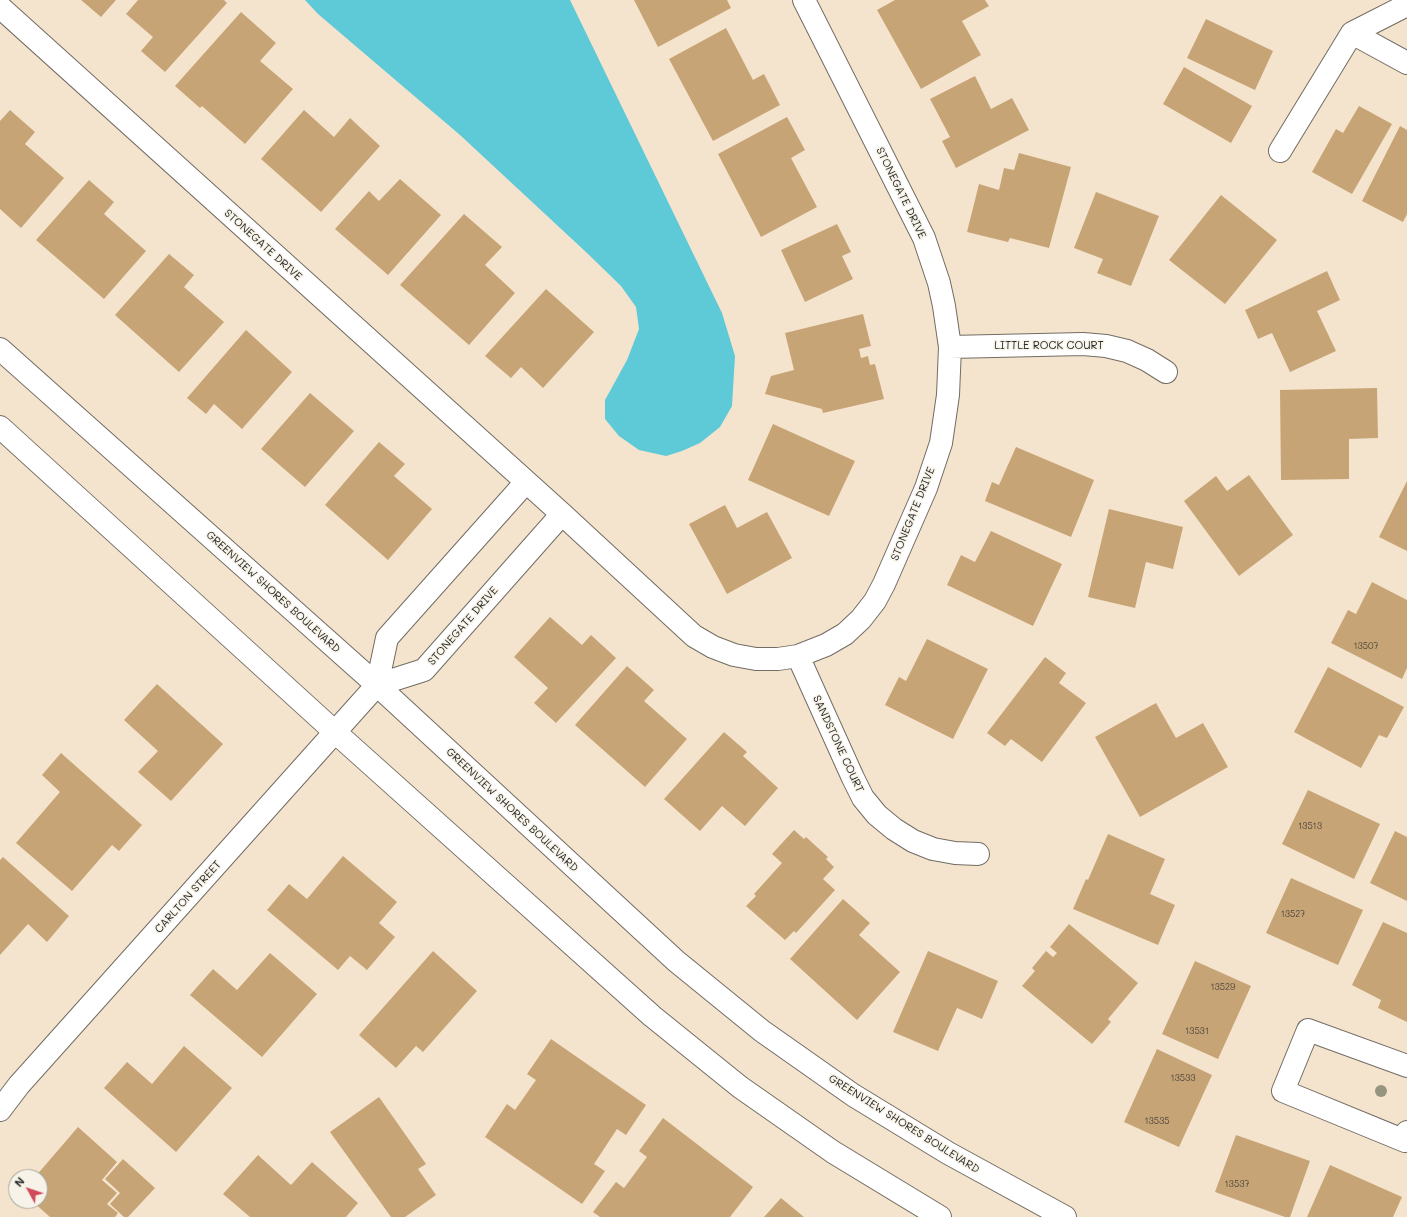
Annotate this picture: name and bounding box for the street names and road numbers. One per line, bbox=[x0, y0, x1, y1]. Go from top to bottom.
street label: STONEGATE DRIVE bbox=[873, 145, 929, 241]
street label: STONEGATE DRIVE bbox=[221, 207, 305, 283]
street label: LITTLE ROCK COURT bbox=[994, 339, 1104, 353]
street label: STONEGATE DRIVE bbox=[888, 465, 938, 563]
street label: GREENVIEW SHORES BOULEVARD bbox=[203, 528, 343, 656]
street label: STONEGATE DRIVE bbox=[425, 584, 501, 668]
street label: SANDSTONE COURT bbox=[810, 693, 866, 795]
street label: GREENVIEW SHORES BOULEVARD bbox=[443, 745, 581, 875]
street label: CARLTON STREET bbox=[152, 858, 224, 936]
street label: GREENVIEW SHORES BOULEVARD bbox=[826, 1072, 982, 1176]

